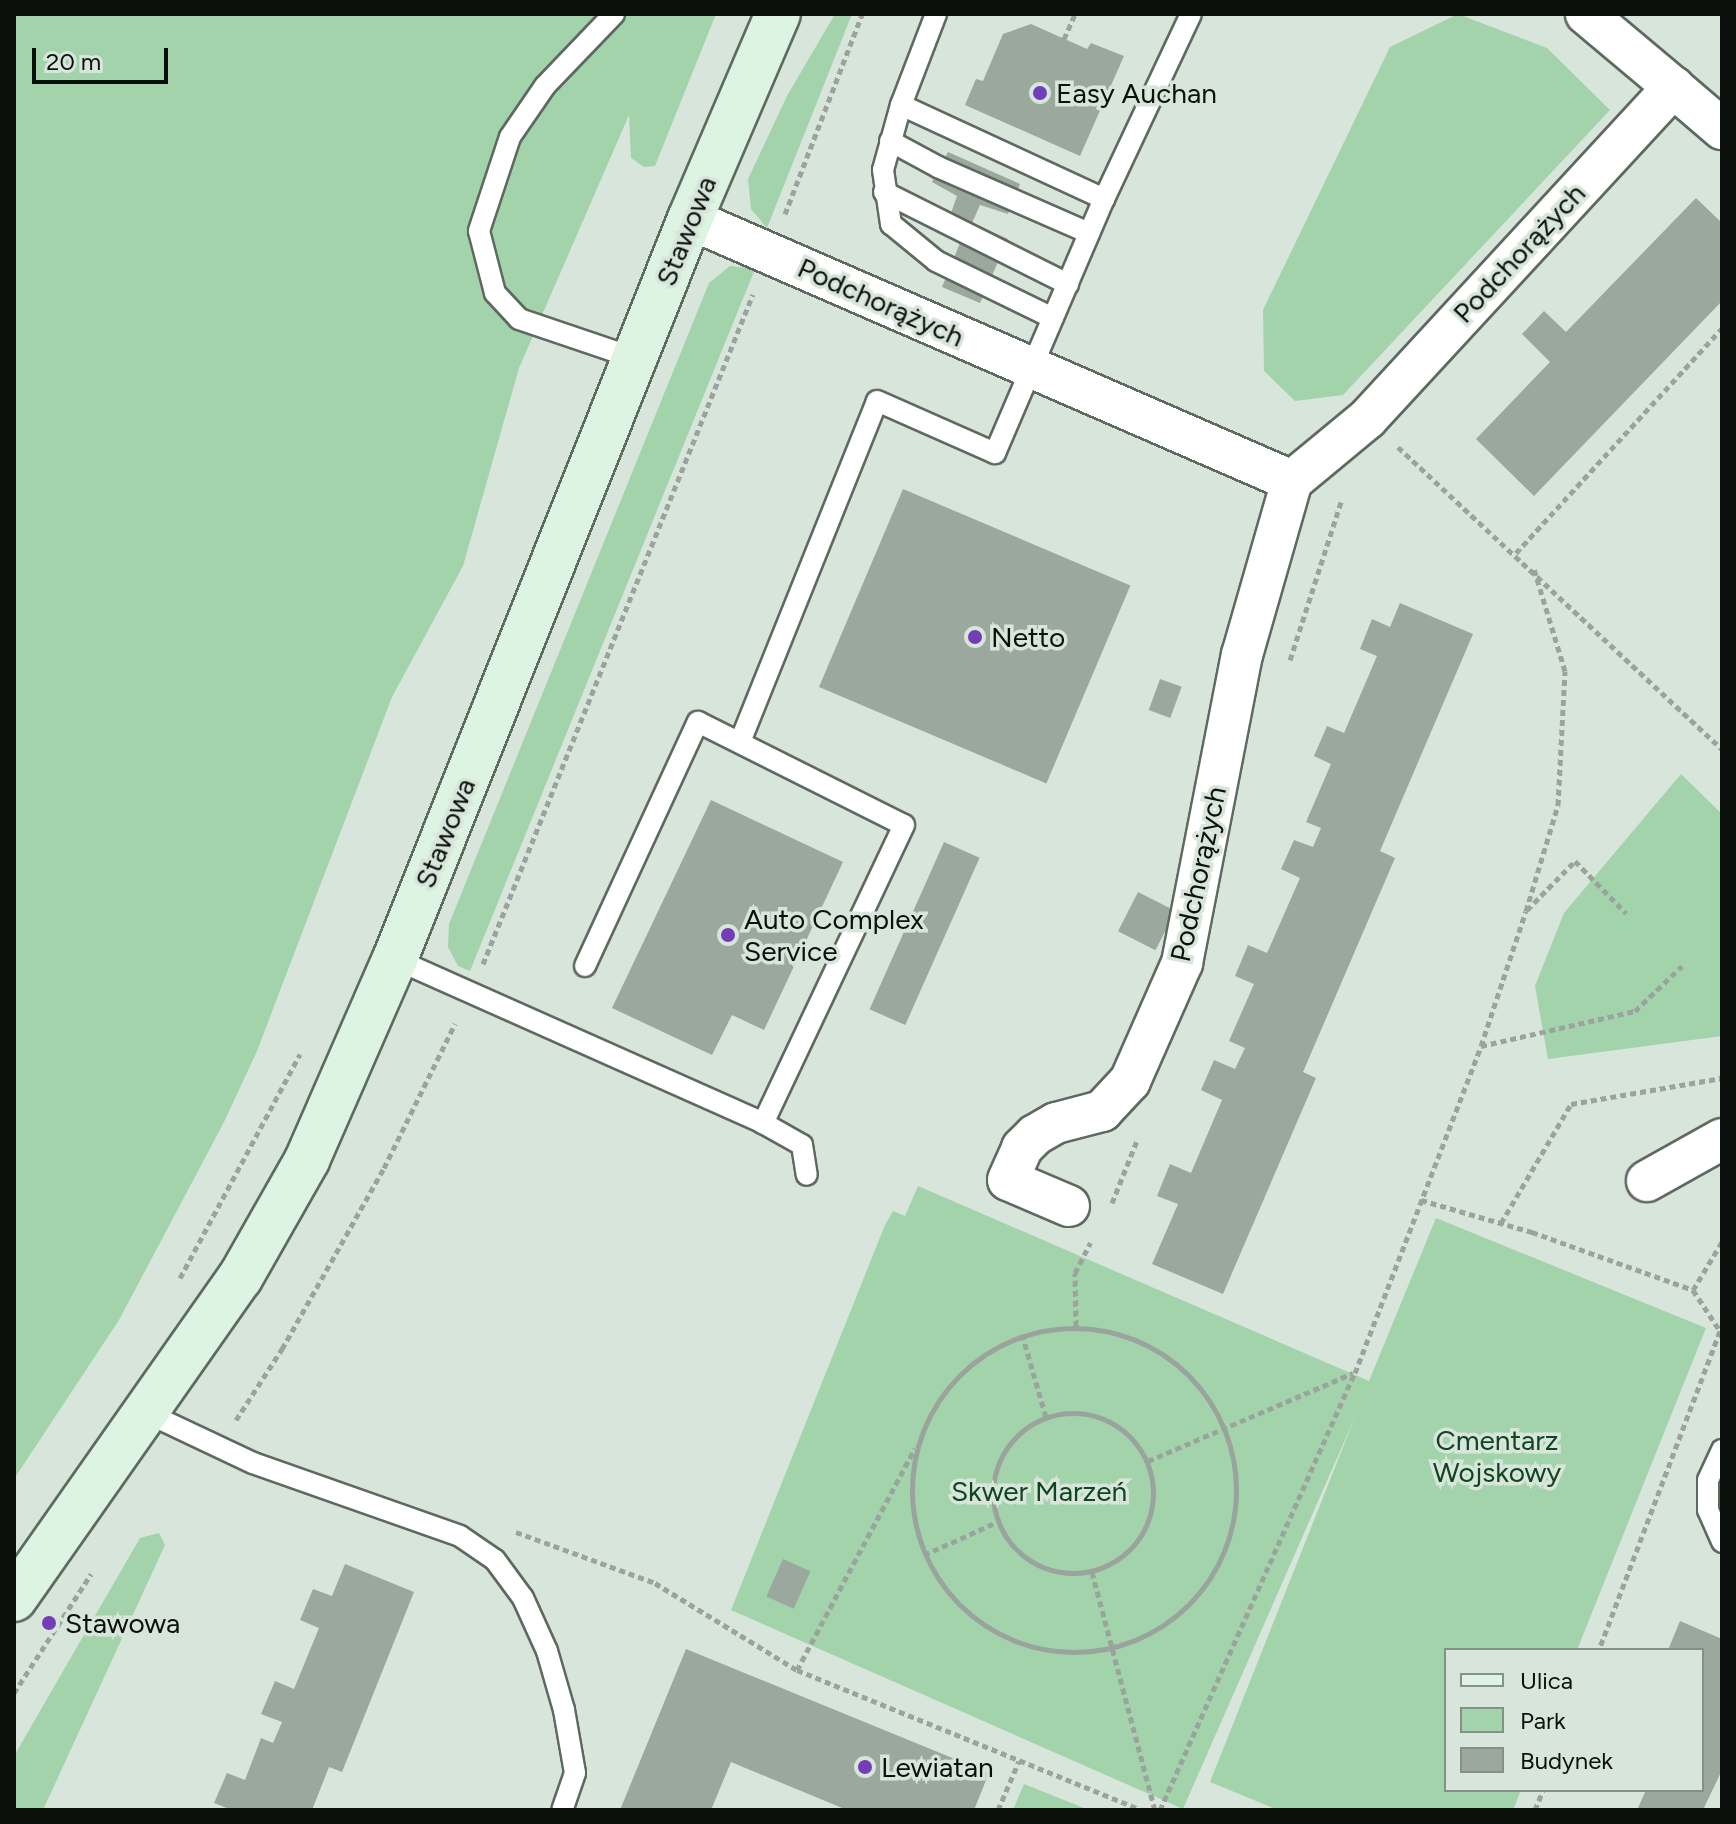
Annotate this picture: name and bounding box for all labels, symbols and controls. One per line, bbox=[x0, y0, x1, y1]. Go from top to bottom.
scale bar bbox=[36, 32, 172, 82]
text: 20 m bbox=[46, 47, 101, 76]
place label: Easy Auchan bbox=[1056, 76, 1217, 110]
marker: Easy Auchan bbox=[1031, 84, 1049, 102]
street label: Stawowa bbox=[649, 171, 723, 291]
street label: Podchorążych bbox=[1446, 176, 1592, 330]
street label: Podchorążych bbox=[793, 250, 969, 354]
place label: Netto bbox=[991, 620, 1065, 654]
marker: Netto bbox=[966, 628, 984, 646]
street label: Stawowa bbox=[408, 773, 482, 893]
street label: Podchorążych bbox=[1163, 783, 1233, 965]
place label: Auto Complex Service bbox=[744, 902, 924, 968]
marker: Auto Complex Service bbox=[719, 926, 737, 944]
park label: Cmentarz Wojskowy bbox=[1433, 1423, 1561, 1489]
park label: Skwer Marzeń bbox=[951, 1474, 1127, 1508]
place label: Stawowa bbox=[65, 1606, 180, 1640]
marker: Stawowa bbox=[40, 1614, 58, 1632]
legend bbox=[1444, 1648, 1704, 1792]
text: Ulica bbox=[1520, 1666, 1573, 1695]
text: Park bbox=[1520, 1706, 1566, 1735]
text: Budynek bbox=[1520, 1746, 1613, 1775]
place label: Lewiatan bbox=[881, 1750, 994, 1784]
marker: Lewiatan bbox=[856, 1758, 874, 1776]

